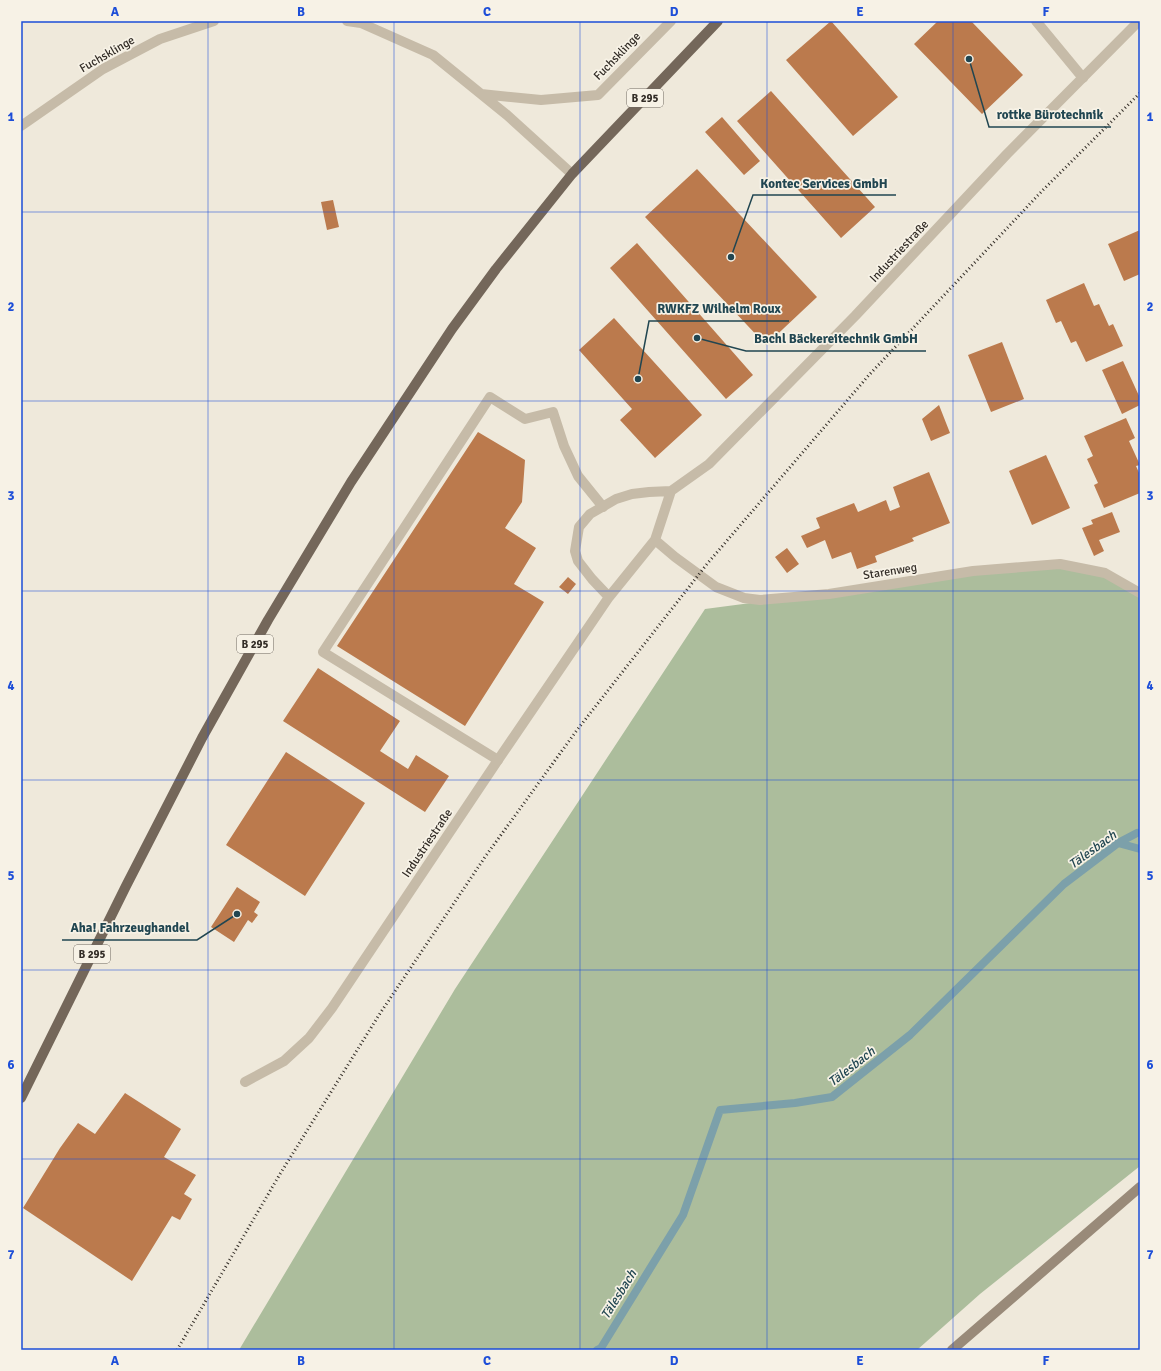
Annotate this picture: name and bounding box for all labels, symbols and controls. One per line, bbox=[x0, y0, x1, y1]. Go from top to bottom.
text: A bbox=[111, 4, 120, 20]
text: B bbox=[297, 4, 305, 20]
text: C bbox=[483, 4, 491, 20]
text: D bbox=[670, 4, 679, 20]
text: E bbox=[856, 4, 864, 20]
text: F bbox=[1043, 4, 1050, 20]
street label: Fuchsklinge bbox=[591, 29, 644, 84]
street label: Fuchsklinge bbox=[77, 33, 138, 76]
road number: B 295 bbox=[627, 89, 663, 107]
callout: rottke Bürotechnik bbox=[989, 102, 1111, 127]
text: rottke Bürotechnik bbox=[997, 107, 1103, 123]
text: 1 bbox=[7, 109, 15, 125]
text: 1 bbox=[1146, 109, 1154, 125]
callout: Kontec Services GmbH bbox=[753, 170, 896, 195]
text: Kontec Services GmbH bbox=[760, 176, 888, 192]
street label: Industriestraße bbox=[867, 217, 932, 286]
callout: RWKFZ Wilhelm Roux bbox=[649, 296, 789, 321]
text: 2 bbox=[7, 299, 15, 315]
text: 2 bbox=[1146, 299, 1154, 315]
text: RWKFZ Wilhelm Roux bbox=[657, 301, 782, 317]
callout: Bachl Bäckereitechnik GmbH bbox=[746, 326, 926, 351]
text: Bachl Bäckereitechnik GmbH bbox=[754, 331, 918, 347]
text: 3 bbox=[7, 488, 15, 504]
text: 3 bbox=[1146, 488, 1154, 504]
street label: Starenweg bbox=[862, 560, 918, 583]
road number: B 295 bbox=[237, 635, 273, 653]
text: 4 bbox=[7, 678, 15, 694]
text: 4 bbox=[1146, 678, 1154, 694]
street label: Industriestraße bbox=[399, 806, 456, 881]
water label: Tälesbach bbox=[1066, 827, 1120, 872]
text: 5 bbox=[7, 868, 15, 884]
text: 5 bbox=[1146, 868, 1154, 884]
callout: Aha! Fahrzeughandel bbox=[62, 915, 197, 940]
text: Aha! Fahrzeughandel bbox=[71, 920, 189, 936]
road number: B 295 bbox=[74, 945, 110, 963]
water label: Tälesbach bbox=[825, 1043, 879, 1090]
text: 6 bbox=[7, 1057, 15, 1073]
text: 6 bbox=[1146, 1057, 1154, 1073]
text: 7 bbox=[7, 1247, 15, 1263]
text: 7 bbox=[1146, 1247, 1154, 1263]
water label: Tälesbach bbox=[597, 1266, 641, 1322]
text: A bbox=[111, 1353, 120, 1369]
text: B bbox=[297, 1353, 305, 1369]
text: C bbox=[483, 1353, 491, 1369]
text: D bbox=[670, 1353, 679, 1369]
text: E bbox=[856, 1353, 864, 1369]
text: F bbox=[1043, 1353, 1050, 1369]

